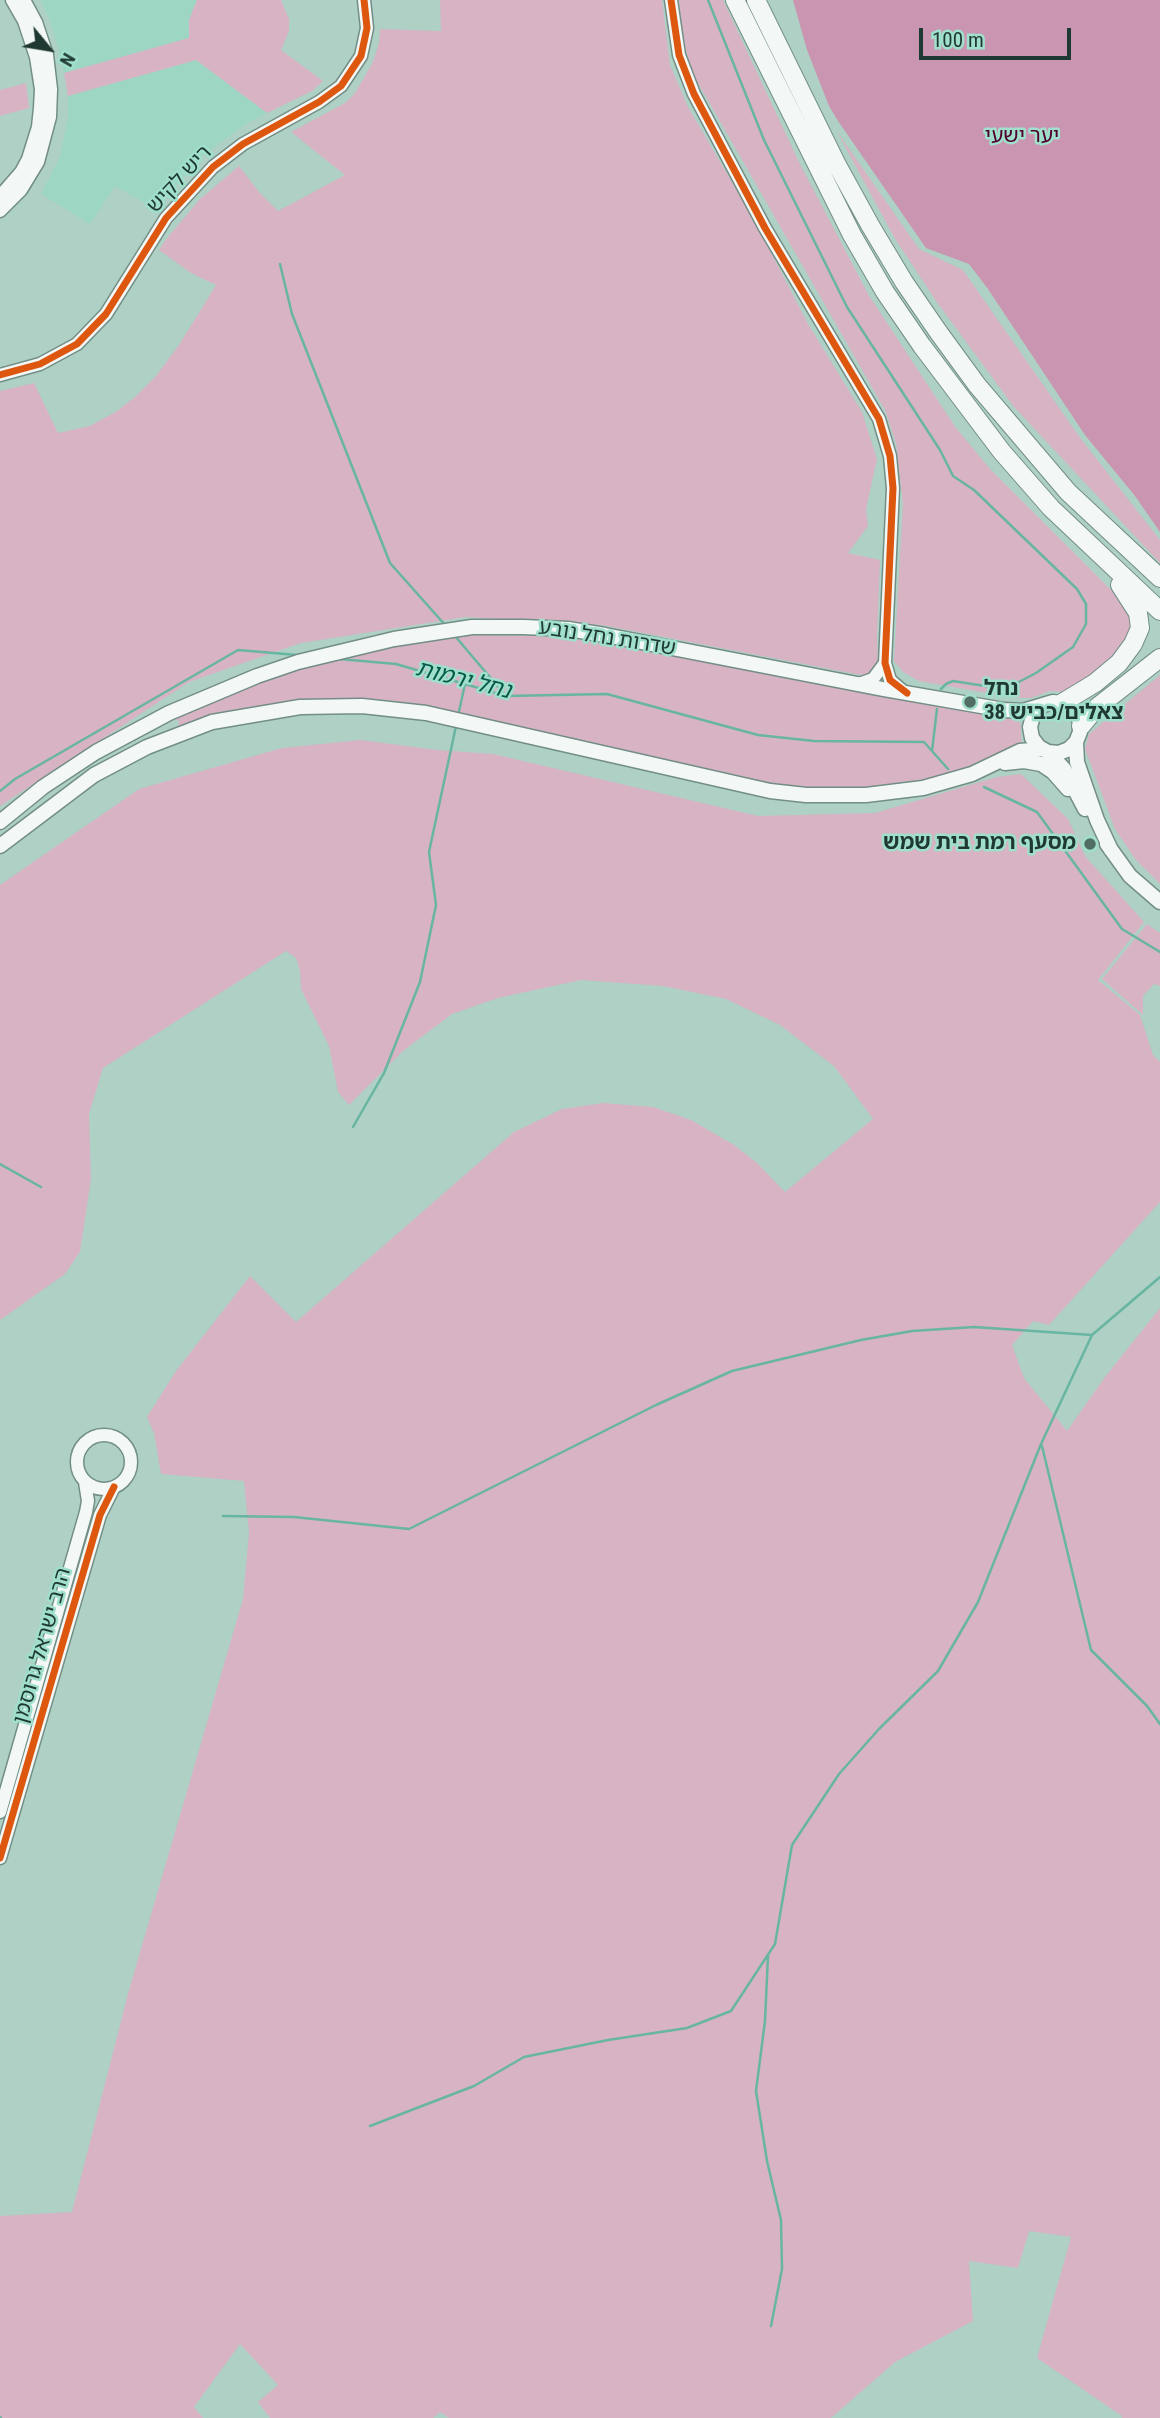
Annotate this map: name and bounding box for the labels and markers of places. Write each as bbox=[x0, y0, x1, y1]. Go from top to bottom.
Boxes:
place label: נחל צאלים/כביש 38 bbox=[984, 677, 1123, 727]
marker: נחל צאלים/כביש 38 bbox=[962, 694, 978, 710]
place label: מסעף רמת בית שמש bbox=[883, 831, 1076, 857]
marker: מסעף רמת בית שמש bbox=[1082, 836, 1098, 852]

